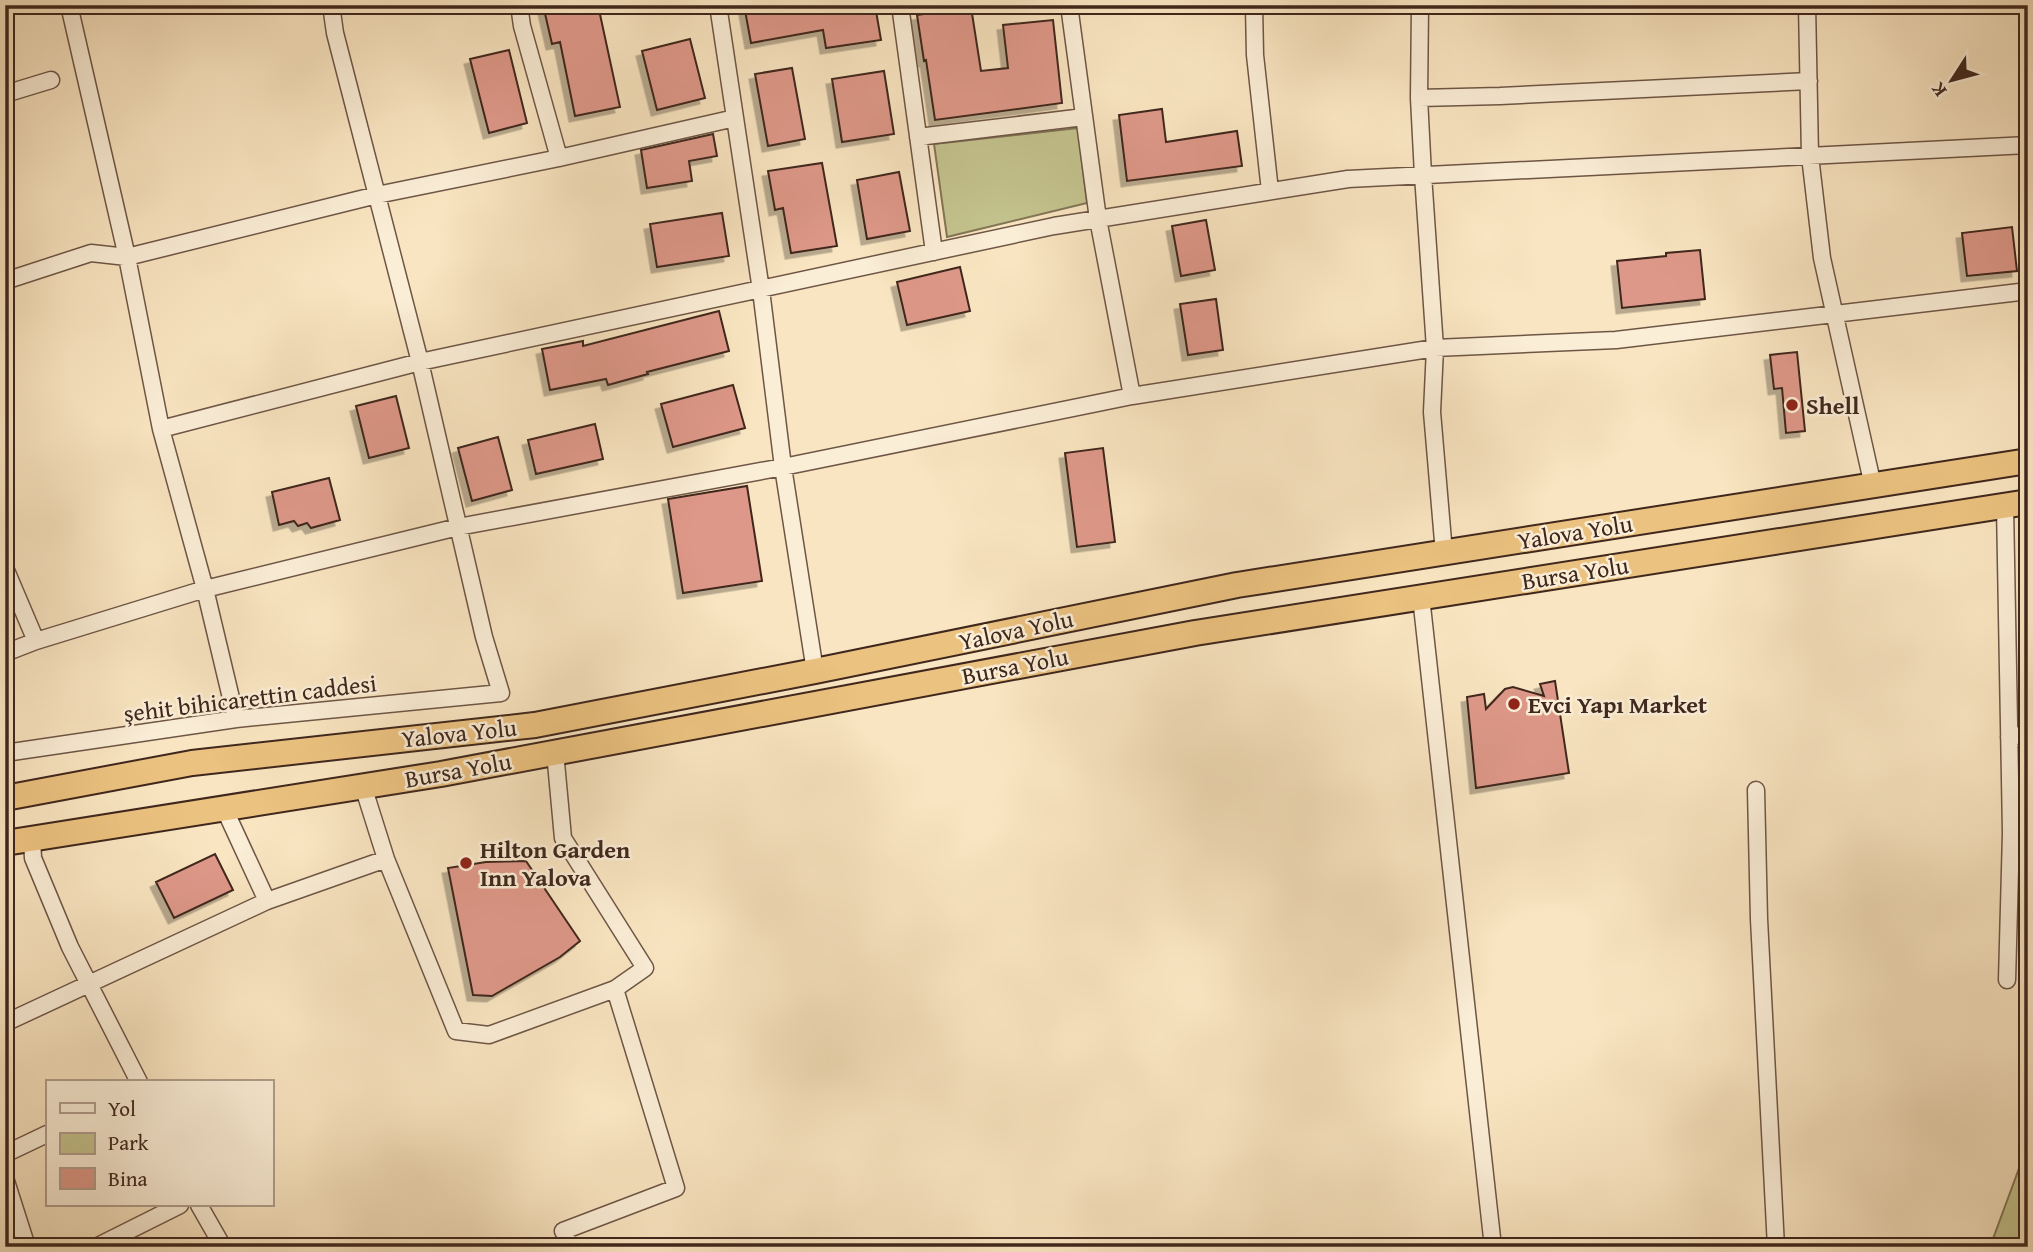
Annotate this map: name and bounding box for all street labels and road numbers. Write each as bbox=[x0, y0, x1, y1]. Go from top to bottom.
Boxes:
street label: Yalova Yolu bbox=[1515, 506, 1635, 558]
street label: Bursa Yolu bbox=[1519, 547, 1631, 599]
street label: Yalova Yolu bbox=[956, 601, 1076, 659]
street label: Bursa Yolu bbox=[959, 639, 1071, 693]
street label: şehit bihicarettin caddesi bbox=[122, 665, 379, 731]
street label: Yalova Yolu bbox=[400, 710, 518, 756]
street label: Bursa Yolu bbox=[402, 743, 514, 797]

